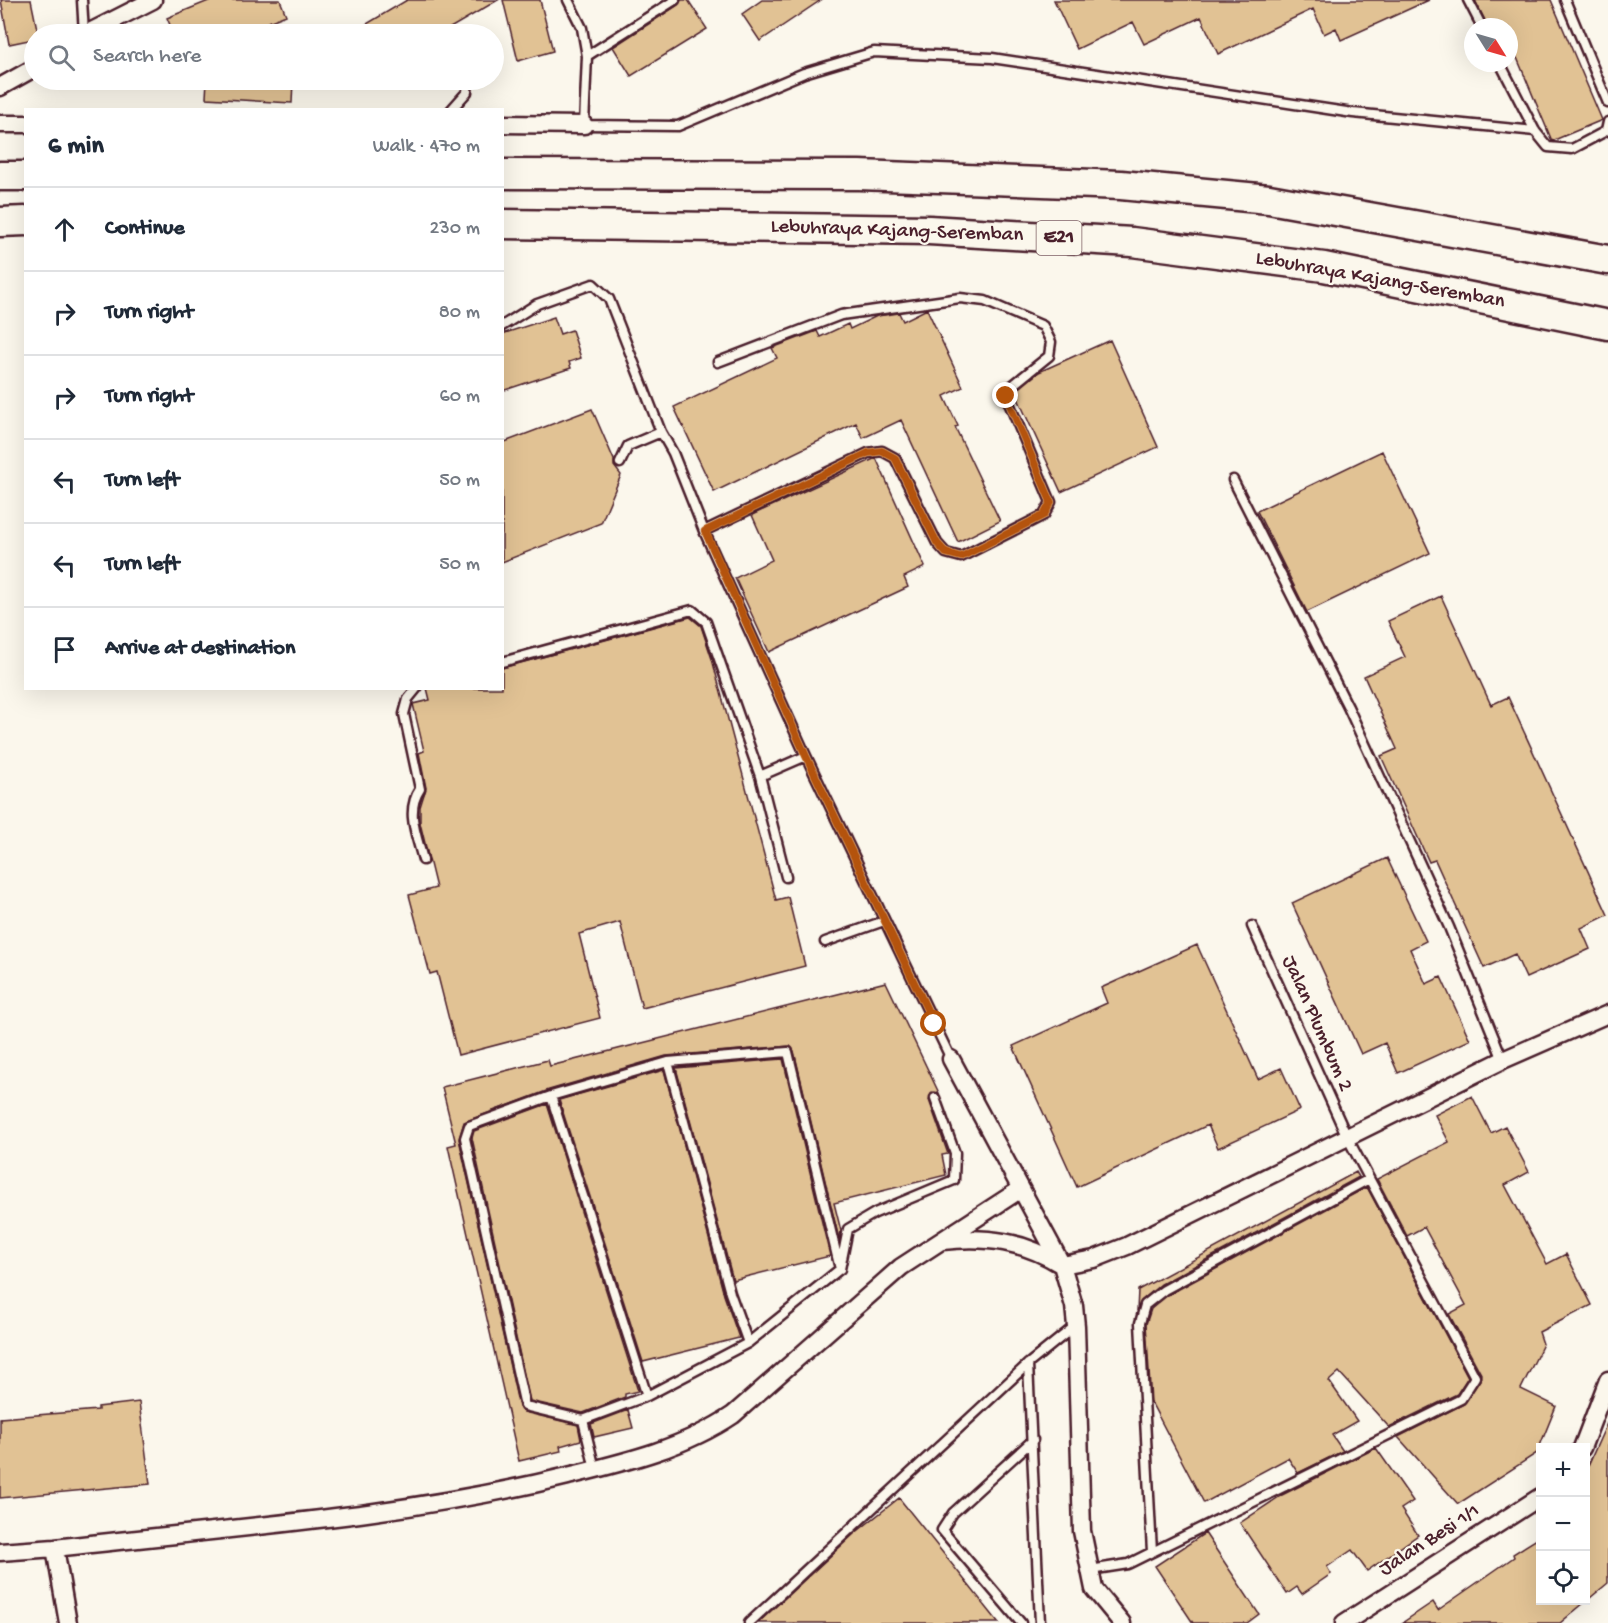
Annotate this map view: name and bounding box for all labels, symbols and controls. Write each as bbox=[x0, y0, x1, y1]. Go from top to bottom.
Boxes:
north arrow bbox=[1464, 18, 1518, 72]
search box bbox=[24, 24, 504, 90]
icon: search bbox=[45, 41, 78, 74]
text: Search here bbox=[93, 44, 201, 70]
text: 6 min bbox=[48, 132, 104, 163]
text: Walk · 470 m bbox=[373, 136, 480, 159]
icon: ahead bbox=[48, 213, 81, 246]
street label: Lebuhraya Kajang-Seremban bbox=[770, 215, 1024, 249]
text: Continue bbox=[105, 216, 185, 242]
text: 230 m bbox=[430, 218, 480, 241]
road number: E21 bbox=[1036, 221, 1082, 255]
street label: Lebuhraya Kajang-Seremban bbox=[1253, 247, 1507, 315]
icon: right bbox=[48, 297, 81, 330]
text: Turn right bbox=[105, 300, 193, 326]
text: 80 m bbox=[439, 302, 480, 325]
icon: right bbox=[48, 381, 81, 414]
route end bbox=[992, 382, 1018, 408]
text: Turn right bbox=[105, 384, 193, 410]
text: 60 m bbox=[440, 386, 480, 409]
icon: left bbox=[48, 465, 81, 498]
text: Turn left bbox=[105, 468, 179, 494]
text: 50 m bbox=[439, 470, 480, 493]
icon: left bbox=[48, 549, 81, 582]
text: Turn left bbox=[105, 552, 179, 578]
text: 50 m bbox=[439, 554, 480, 577]
icon: arrive bbox=[48, 633, 81, 666]
text: Arrive at destination bbox=[105, 636, 295, 662]
street label: Jalan Plumbum 2 bbox=[1275, 952, 1357, 1096]
route start bbox=[920, 1010, 946, 1036]
map controls bbox=[1536, 1443, 1590, 1605]
button: + bbox=[1536, 1443, 1590, 1497]
button: − bbox=[1536, 1497, 1590, 1551]
street label: Jalan Besi 1/1 bbox=[1375, 1499, 1485, 1583]
button: locate bbox=[1536, 1551, 1590, 1605]

